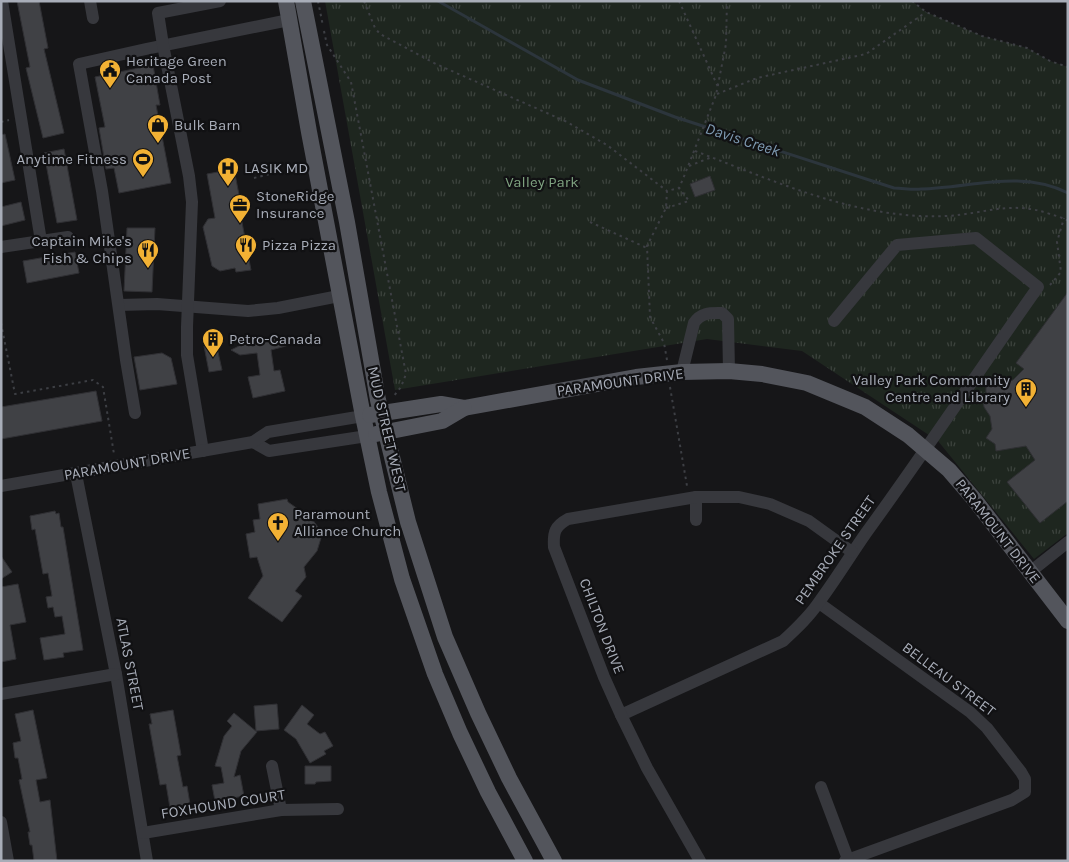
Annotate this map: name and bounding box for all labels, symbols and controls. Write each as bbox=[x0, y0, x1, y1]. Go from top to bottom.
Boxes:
place label: Heritage Green Canada Post bbox=[126, 52, 227, 87]
public building icon: Heritage Green Canada Post bbox=[98, 58, 122, 89]
shop icon: Bulk Barn bbox=[146, 113, 170, 144]
place label: Bulk Barn bbox=[174, 116, 241, 134]
water label: Davis Creek bbox=[703, 118, 783, 161]
sports icon: Anytime Fitness bbox=[131, 147, 155, 178]
place label: Anytime Fitness bbox=[16, 150, 127, 168]
hospital icon: LASIK MD bbox=[216, 156, 240, 187]
place label: LASIK MD bbox=[244, 159, 308, 177]
park label: Valley Park bbox=[505, 173, 579, 191]
place label: StoneRidge Insurance bbox=[256, 187, 334, 222]
office icon: StoneRidge Insurance bbox=[228, 193, 252, 224]
place label: Captain Mike's Fish & Chips bbox=[32, 232, 132, 267]
restaurant icon: Pizza Pizza bbox=[234, 233, 258, 264]
place label: Pizza Pizza bbox=[262, 236, 336, 254]
restaurant icon: Captain Mike's Fish & Chips bbox=[136, 238, 160, 269]
building icon: Petro-Canada bbox=[201, 327, 225, 358]
place label: Petro-Canada bbox=[229, 330, 321, 348]
street label: PARAMOUNT DRIVE bbox=[555, 364, 685, 400]
street label: MUD STREET WEST bbox=[364, 365, 410, 494]
place label: Valley Park Community Centre and Library bbox=[852, 371, 1010, 406]
building icon: Valley Park Community Centre and Library bbox=[1014, 377, 1038, 408]
street label: PARAMOUNT DRIVE bbox=[63, 444, 191, 484]
street label: PARAMOUNT DRIVE bbox=[952, 475, 1044, 587]
street label: PEMBROKE STREET bbox=[791, 492, 880, 608]
place label: Paramount Alliance Church bbox=[294, 505, 401, 540]
church icon: Paramount Alliance Church bbox=[266, 511, 290, 542]
street label: CHILTON DRIVE bbox=[576, 576, 628, 676]
street label: ATLAS STREET bbox=[112, 616, 148, 712]
street label: BELLEAU STREET bbox=[899, 638, 1000, 720]
street label: FOXHOUND COURT bbox=[160, 785, 287, 823]

